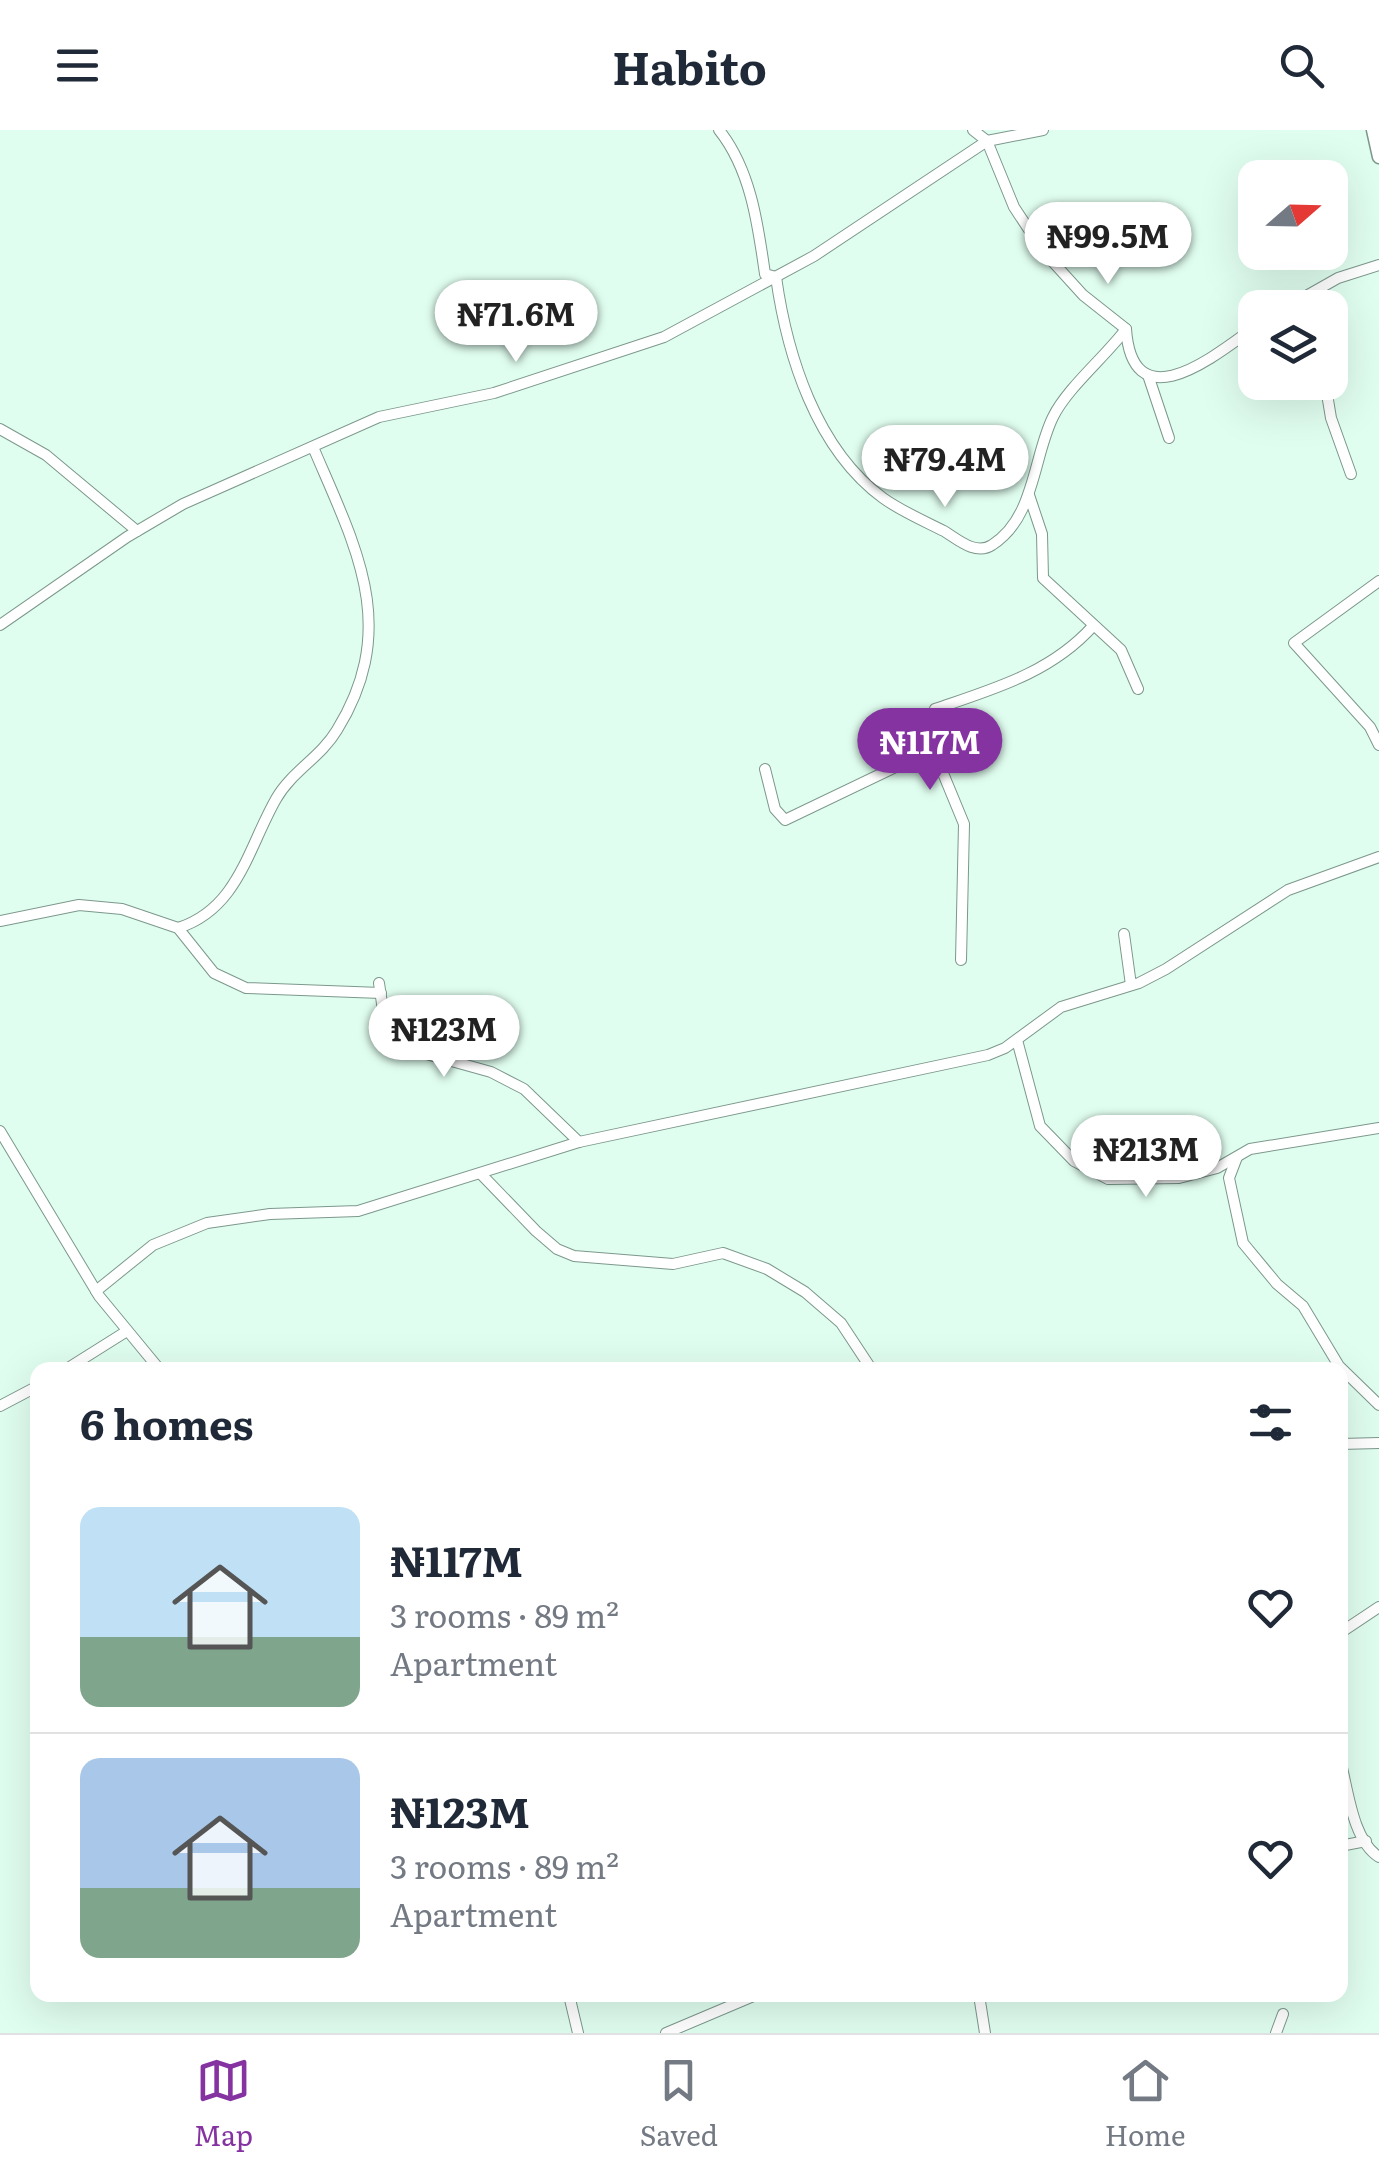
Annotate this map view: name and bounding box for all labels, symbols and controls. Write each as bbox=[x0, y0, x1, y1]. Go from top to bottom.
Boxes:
text: Habito bbox=[612, 32, 767, 99]
icon: menu bbox=[50, 38, 105, 93]
icon: search bbox=[1274, 38, 1329, 93]
north arrow bbox=[1238, 160, 1348, 270]
map controls bbox=[1238, 160, 1348, 400]
pin: ₦99.5M bbox=[1027, 202, 1189, 287]
text: ₦99.5M bbox=[1047, 210, 1169, 258]
pin: ₦71.6M bbox=[435, 280, 597, 365]
text: ₦71.6M bbox=[457, 288, 575, 336]
button: layers bbox=[1238, 290, 1348, 400]
pin: ₦79.4M bbox=[864, 425, 1026, 510]
text: ₦79.4M bbox=[884, 433, 1006, 481]
pin: ₦117M bbox=[860, 708, 1000, 793]
text: ₦117M bbox=[879, 716, 981, 764]
pin: ₦123M bbox=[374, 995, 514, 1080]
text: ₦123M bbox=[391, 1003, 497, 1051]
pin: ₦213M bbox=[1076, 1115, 1216, 1200]
text: ₦213M bbox=[1093, 1123, 1199, 1171]
text: 6 homes bbox=[80, 1391, 254, 1453]
icon: filters bbox=[1243, 1395, 1298, 1450]
text: ₦117M bbox=[390, 1528, 523, 1590]
icon: home bbox=[160, 1547, 280, 1667]
icon: heart bbox=[1243, 1580, 1298, 1635]
text: 3 rooms · 89 m² bbox=[390, 1590, 619, 1638]
text: Apartment bbox=[390, 1638, 557, 1686]
text: ₦123M bbox=[390, 1779, 530, 1841]
icon: home bbox=[160, 1798, 280, 1918]
icon: heart bbox=[1243, 1831, 1298, 1886]
text: 3 rooms · 89 m² bbox=[390, 1841, 619, 1889]
text: Apartment bbox=[390, 1889, 557, 1937]
tab: Map bbox=[193, 2053, 253, 2155]
tab: Saved bbox=[640, 2053, 718, 2155]
tab: Home bbox=[1105, 2053, 1186, 2155]

